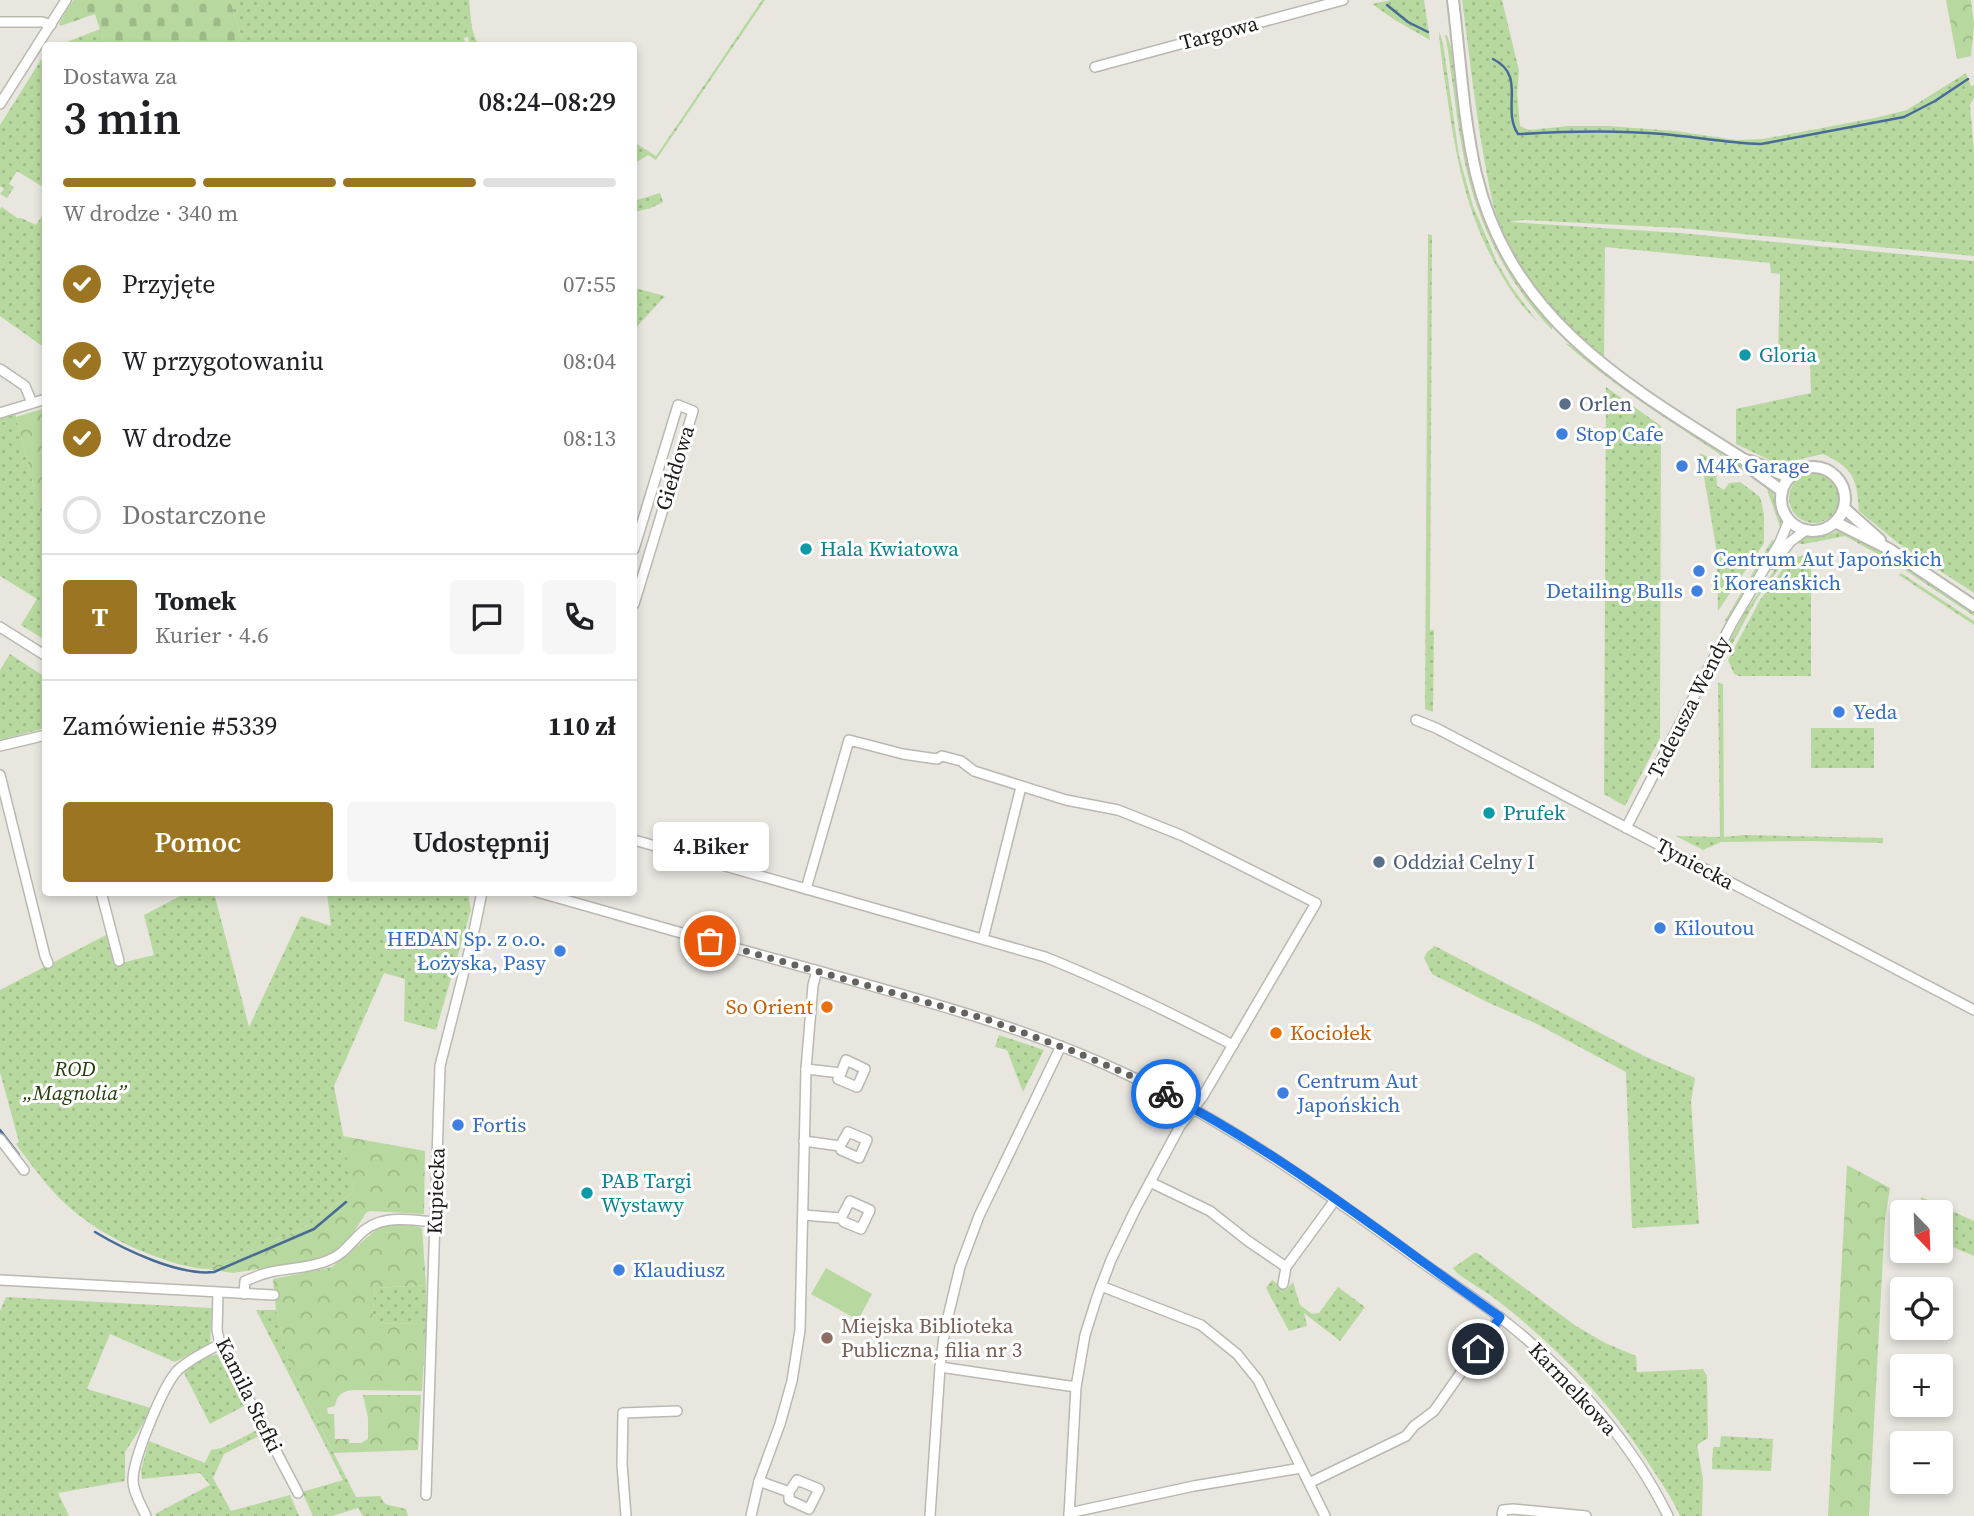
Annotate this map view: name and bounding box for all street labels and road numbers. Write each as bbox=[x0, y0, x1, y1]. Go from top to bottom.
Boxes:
street label: Targowa bbox=[1177, 8, 1261, 57]
street label: Giełdowa bbox=[648, 422, 701, 514]
street label: Tadeusza Wendy bbox=[1640, 631, 1737, 783]
street label: Tyniecka bbox=[1651, 831, 1740, 896]
street label: Kupiecka bbox=[419, 1147, 452, 1235]
street label: Kamila Stefki bbox=[209, 1333, 290, 1457]
street label: Karmelkowa bbox=[1523, 1336, 1624, 1442]

